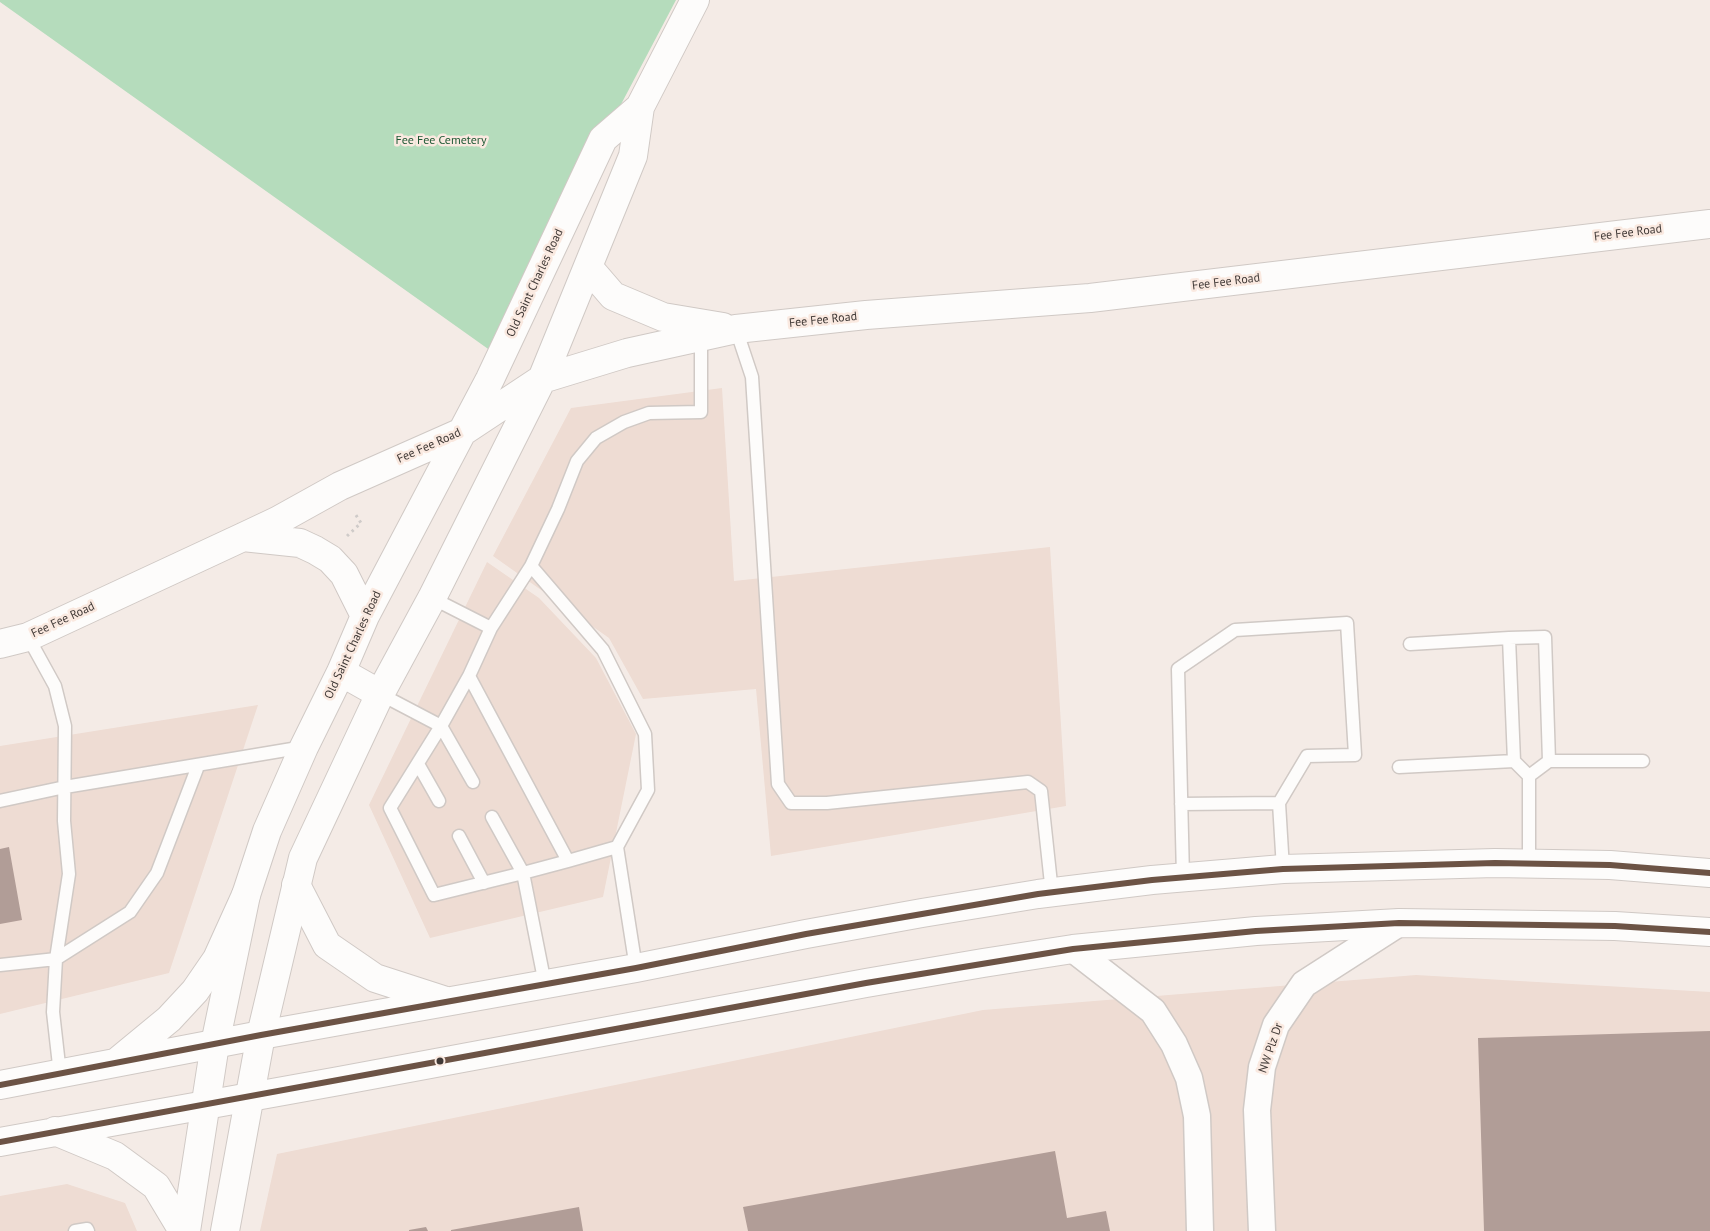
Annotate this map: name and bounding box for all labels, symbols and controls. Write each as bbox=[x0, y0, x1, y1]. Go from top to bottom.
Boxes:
park label: Fee Fee Cemetery bbox=[395, 134, 487, 148]
street label: Fee Fee Road bbox=[1593, 222, 1663, 244]
street label: Old Saint Charles Road bbox=[504, 227, 566, 339]
street label: Fee Fee Road bbox=[1191, 271, 1261, 293]
street label: Fee Fee Road bbox=[788, 309, 858, 331]
street label: Fee Fee Road bbox=[395, 426, 463, 466]
street label: Old Saint Charles Road bbox=[322, 589, 384, 701]
street label: Fee Fee Road bbox=[29, 599, 97, 641]
street label: NW Plz Dr bbox=[1256, 1021, 1286, 1075]
unlabelled marker bbox=[435, 1056, 445, 1066]

